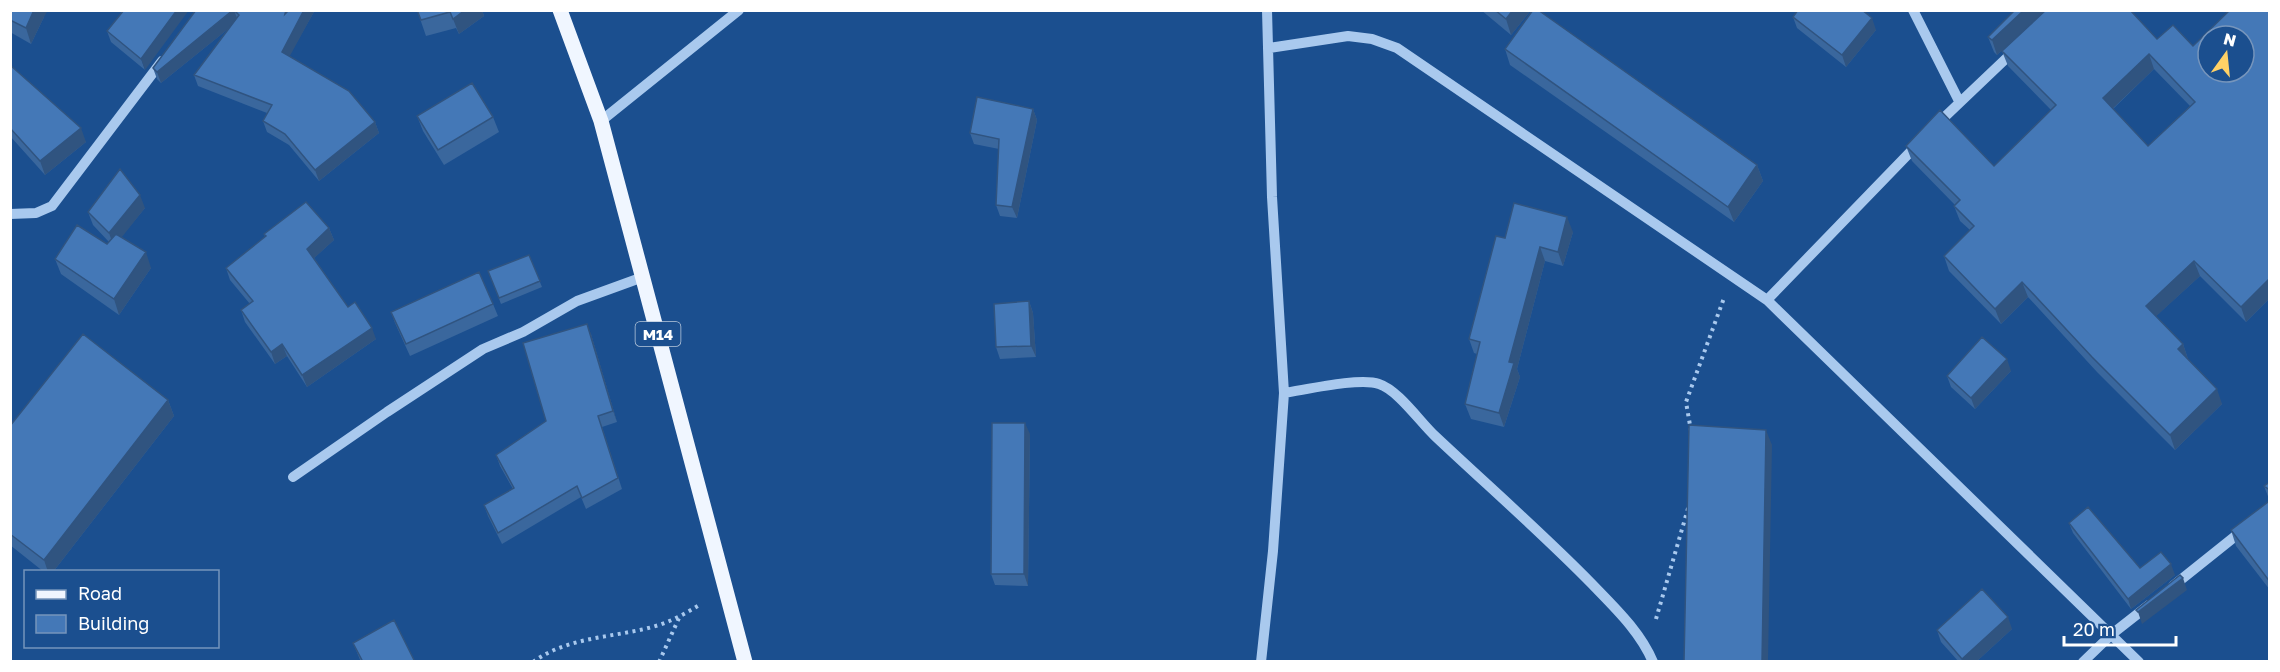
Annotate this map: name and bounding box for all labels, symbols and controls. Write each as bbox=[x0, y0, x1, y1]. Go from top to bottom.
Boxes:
north arrow bbox=[2196, 24, 2256, 84]
text: N bbox=[2221, 28, 2238, 51]
road number: M14 bbox=[636, 322, 680, 346]
legend bbox=[24, 570, 219, 648]
text: Road bbox=[78, 582, 122, 604]
scale bar bbox=[2064, 609, 2176, 647]
text: Building bbox=[78, 612, 149, 634]
text: 20 m bbox=[2073, 618, 2115, 640]

